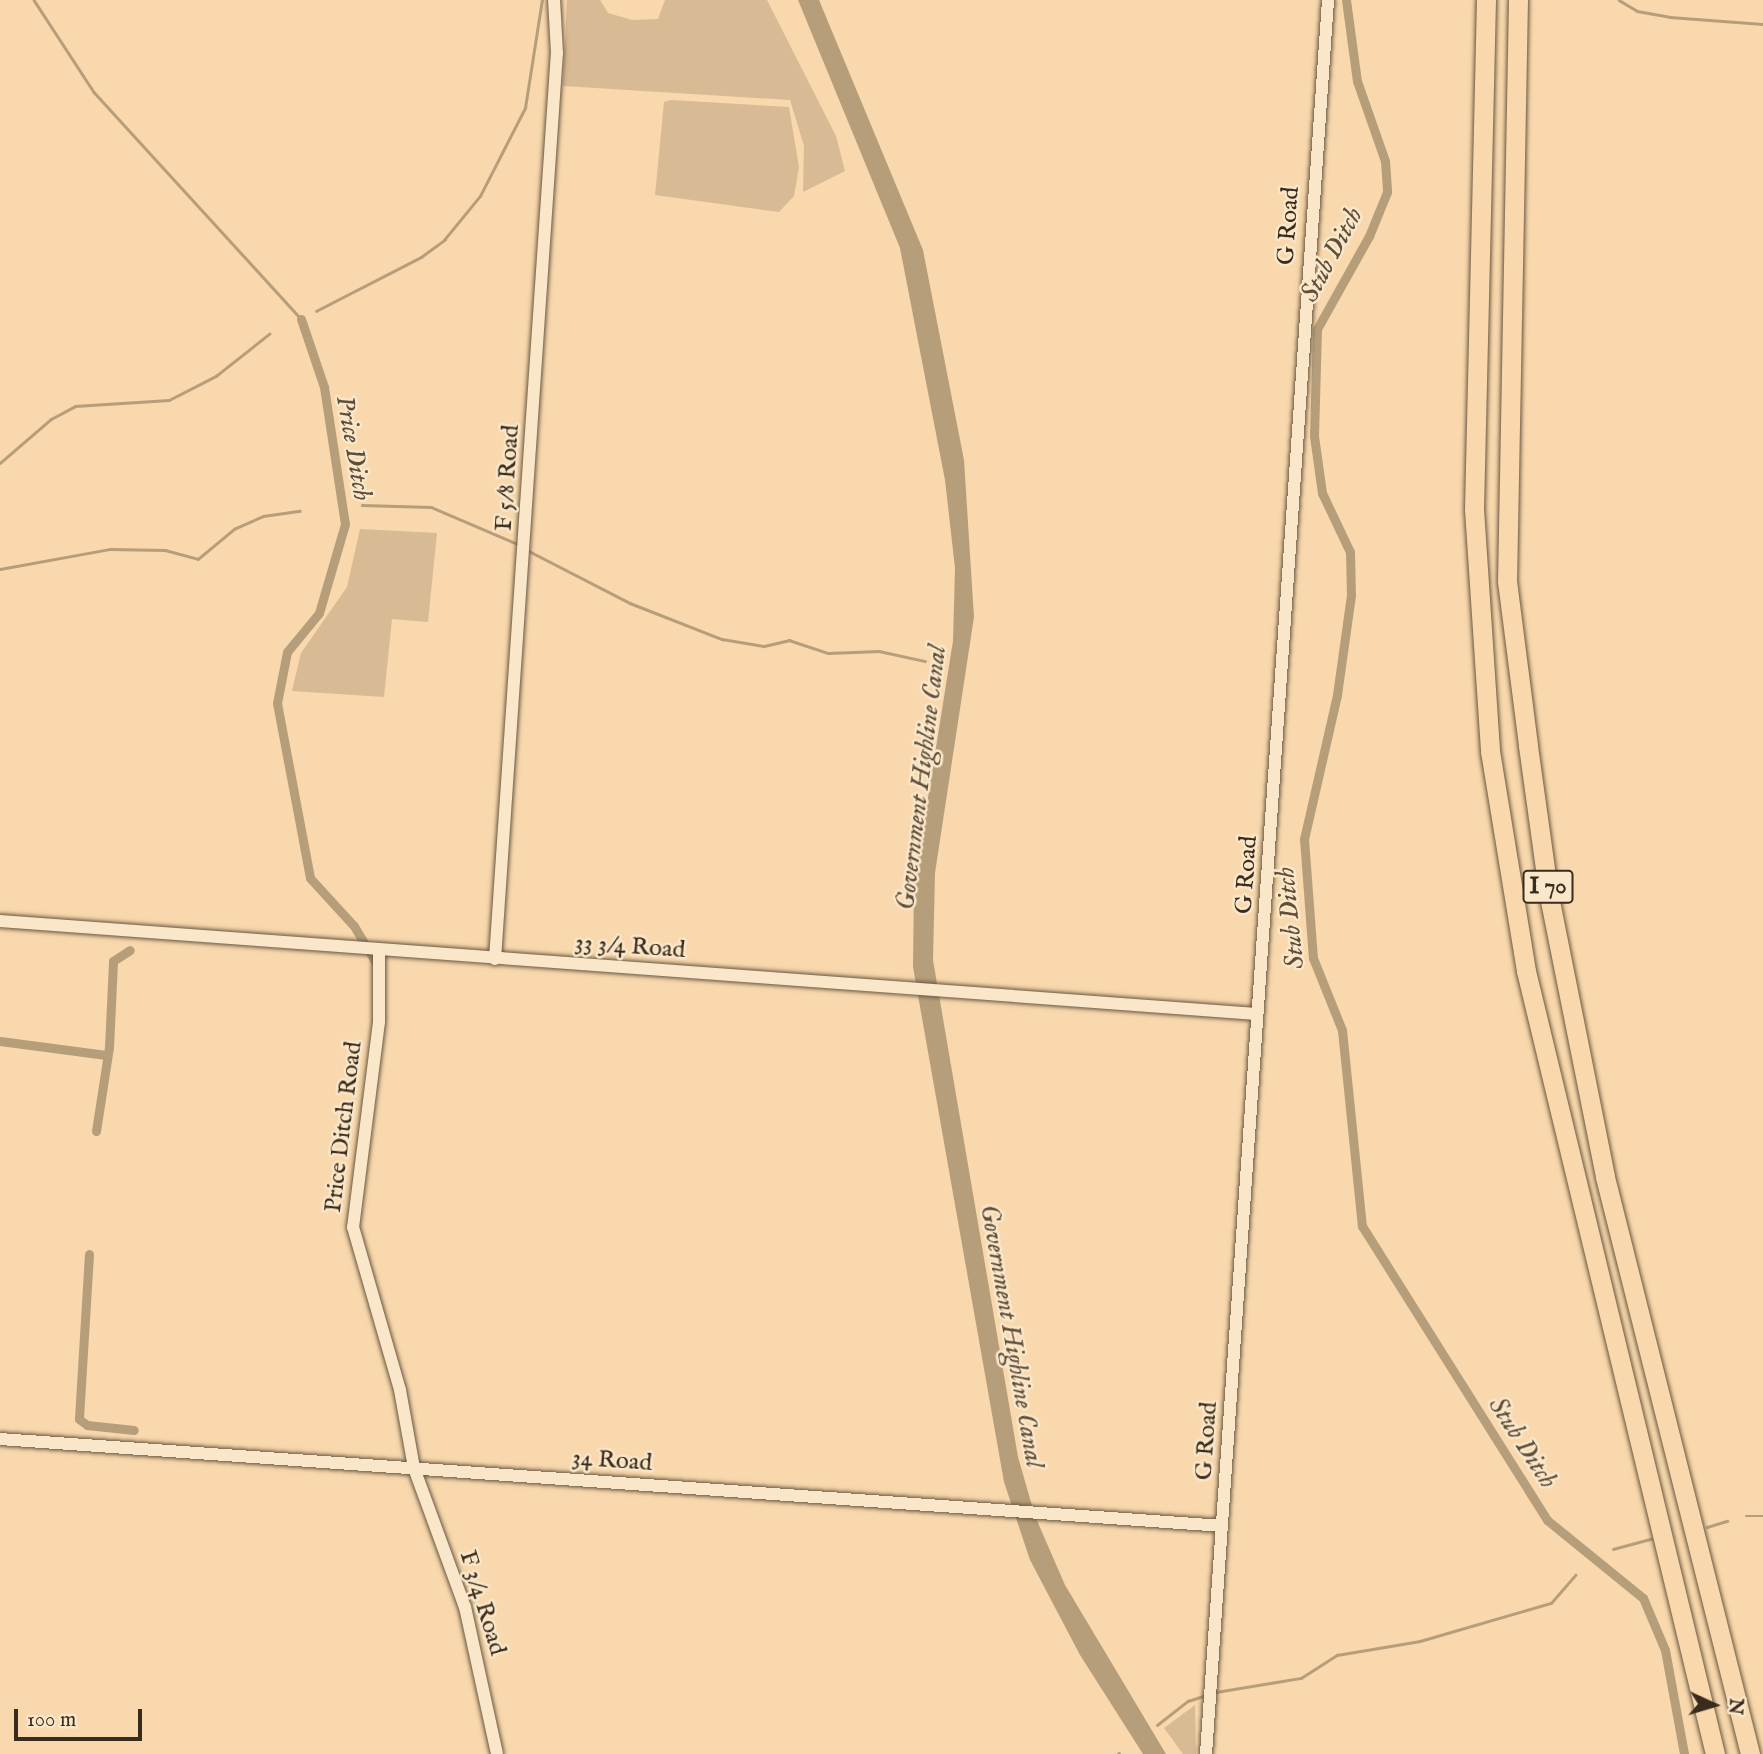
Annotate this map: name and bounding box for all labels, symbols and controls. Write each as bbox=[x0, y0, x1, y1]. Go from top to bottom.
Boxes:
street label: G Road bbox=[1272, 186, 1306, 266]
water label: Stub Ditch bbox=[1294, 202, 1370, 308]
water label: Price Ditch bbox=[328, 393, 378, 503]
street label: F 5/8 Road bbox=[490, 424, 526, 532]
water label: Government Highline Canal bbox=[890, 644, 954, 912]
street label: G Road bbox=[1230, 835, 1264, 915]
water label: Stub Ditch bbox=[1270, 865, 1312, 971]
road number: I 70 bbox=[1522, 867, 1574, 906]
street label: 33 3/4 Road bbox=[574, 929, 686, 965]
street label: Price Ditch Road bbox=[319, 1040, 369, 1214]
water label: Government Highline Canal bbox=[972, 1202, 1050, 1470]
water label: Stub Ditch bbox=[1481, 1392, 1563, 1494]
street label: G Road bbox=[1190, 1401, 1224, 1481]
street label: 34 Road bbox=[571, 1444, 653, 1478]
street label: F 3/4 Road bbox=[452, 1547, 512, 1659]
north arrow bbox=[1679, 1670, 1749, 1740]
scale bar bbox=[18, 1694, 145, 1738]
text: N bbox=[1722, 1697, 1747, 1716]
text: 100 m bbox=[27, 1707, 76, 1734]

